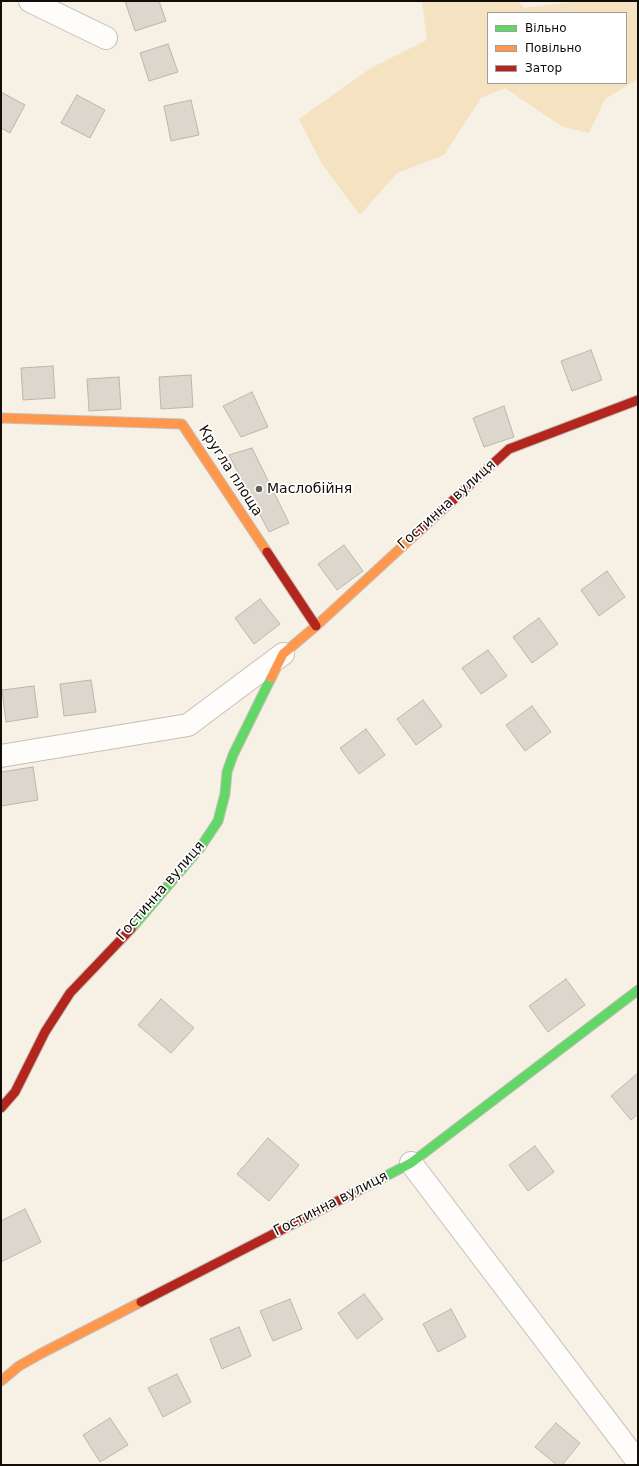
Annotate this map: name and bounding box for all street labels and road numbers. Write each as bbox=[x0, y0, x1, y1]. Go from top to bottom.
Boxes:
street label: Кругла площа bbox=[194, 422, 266, 520]
street label: Гостинна вулиця bbox=[395, 457, 499, 553]
street label: Гостинна вулиця bbox=[113, 838, 209, 944]
street label: Гостинна вулиця bbox=[271, 1168, 391, 1240]

